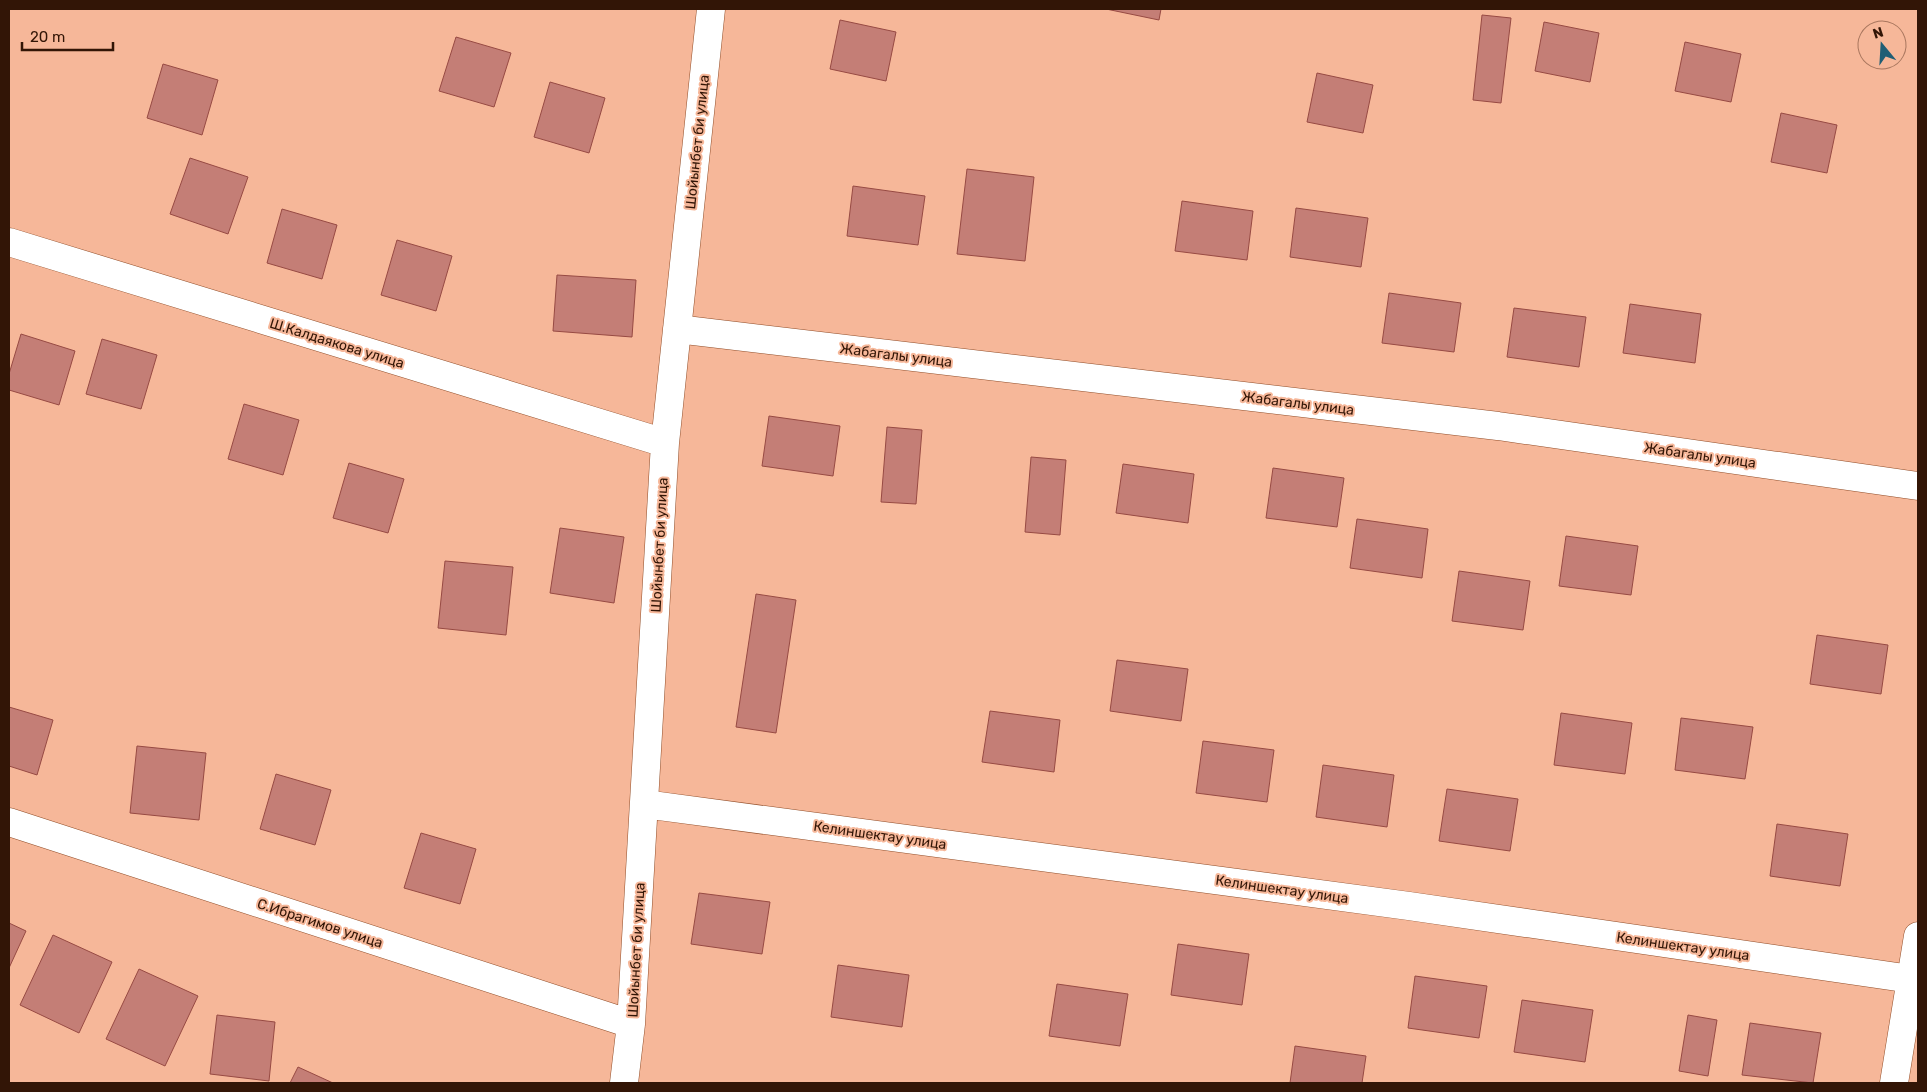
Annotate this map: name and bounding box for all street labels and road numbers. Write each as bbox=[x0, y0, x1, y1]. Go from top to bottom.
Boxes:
street label: Шойынбет би улица bbox=[682, 74, 713, 210]
street label: Ш.Калдаякова улица bbox=[268, 315, 406, 372]
street label: Жабагалы улица bbox=[839, 340, 953, 371]
street label: Жабагалы улица bbox=[1241, 388, 1355, 419]
street label: Жабагалы улица bbox=[1643, 439, 1757, 472]
street label: Шойынбет би улица bbox=[647, 477, 672, 613]
street label: Келиншектау улица bbox=[812, 818, 948, 853]
street label: Келиншектау улица bbox=[1214, 872, 1350, 907]
street label: Шойынбет би улица bbox=[624, 882, 649, 1018]
street label: С.Ибрагимов улица bbox=[255, 895, 385, 952]
street label: Келиншектау улица bbox=[1615, 929, 1751, 964]

